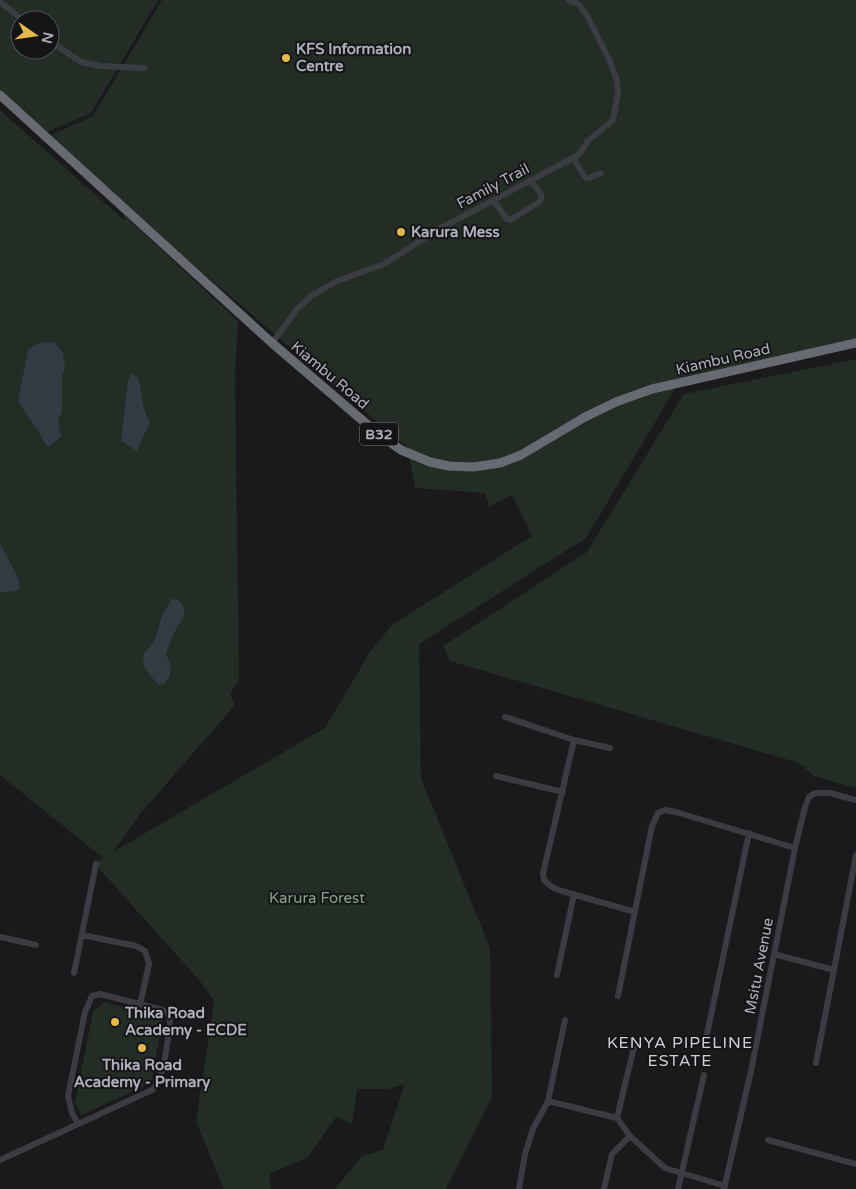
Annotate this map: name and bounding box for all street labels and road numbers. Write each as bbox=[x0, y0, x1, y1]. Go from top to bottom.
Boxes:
street label: Family Trail bbox=[454, 159, 532, 213]
street label: Kiambu Road bbox=[287, 337, 373, 413]
street label: Kiambu Road bbox=[674, 339, 772, 379]
road number: B32 bbox=[360, 422, 398, 446]
street label: Msitu Avenue bbox=[741, 916, 777, 1016]

